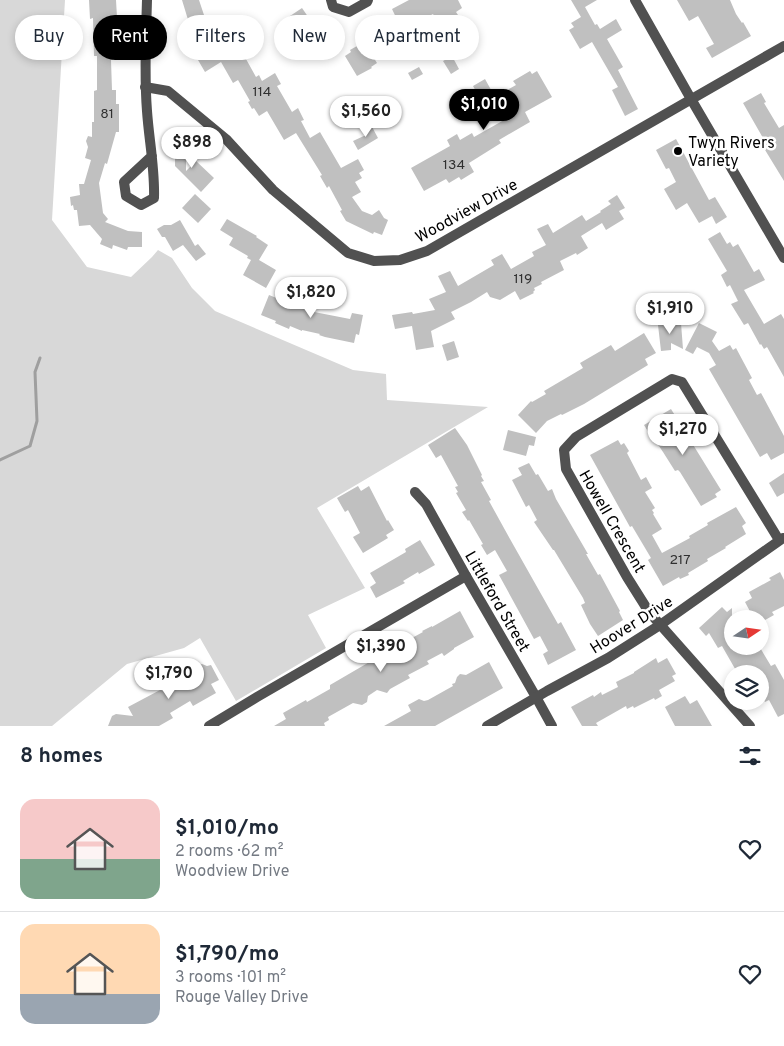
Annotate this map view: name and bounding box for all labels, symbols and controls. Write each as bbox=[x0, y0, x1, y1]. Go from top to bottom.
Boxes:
chip: Buy bbox=[15, 15, 83, 60]
chip: Rent bbox=[93, 15, 167, 60]
chip: Filters bbox=[177, 15, 264, 60]
chip: New bbox=[274, 15, 345, 60]
chip: Apartment bbox=[355, 15, 479, 60]
house number: 114 bbox=[253, 84, 271, 101]
pin: $1,010 bbox=[443, 88, 525, 131]
text: $1,010 bbox=[460, 95, 508, 115]
pin: $1,560 bbox=[325, 96, 407, 138]
text: $1,560 bbox=[341, 102, 391, 122]
house number: 81 bbox=[100, 106, 114, 123]
pin: $898 bbox=[162, 126, 222, 169]
text: $898 bbox=[172, 133, 212, 153]
place label: Twyn Rivers Variety bbox=[688, 134, 775, 172]
marker: Twyn Rivers Variety bbox=[672, 145, 684, 157]
house number: 134 bbox=[443, 157, 465, 174]
street label: Woodview Drive bbox=[412, 175, 522, 248]
house number: 119 bbox=[514, 271, 532, 288]
pin: $1,820 bbox=[270, 276, 352, 319]
text: $1,820 bbox=[286, 283, 336, 303]
pin: $1,910 bbox=[629, 292, 711, 335]
text: $1,910 bbox=[647, 299, 693, 319]
pin: $1,270 bbox=[642, 414, 724, 456]
text: $1,270 bbox=[659, 420, 707, 440]
street label: Howell Crescent bbox=[574, 467, 649, 577]
street label: Littleford Street bbox=[459, 548, 533, 656]
house number: 217 bbox=[669, 552, 691, 569]
street label: Hoover Drive bbox=[587, 592, 677, 659]
north arrow bbox=[724, 610, 769, 655]
map controls bbox=[724, 610, 769, 710]
pin: $1,390 bbox=[340, 630, 422, 673]
text: $1,390 bbox=[356, 637, 406, 657]
pin: $1,790 bbox=[128, 658, 210, 700]
text: $1,790 bbox=[145, 664, 193, 684]
button: layers bbox=[724, 665, 769, 710]
icon: filters bbox=[736, 742, 764, 770]
text: 8 homes bbox=[20, 743, 103, 770]
text: $1,010/mo bbox=[175, 815, 279, 842]
icon: home bbox=[60, 819, 120, 879]
icon: heart bbox=[736, 835, 764, 863]
text: 2 rooms · 62 m² bbox=[175, 842, 283, 862]
text: Woodview Drive bbox=[175, 862, 289, 882]
text: $1,790/mo bbox=[175, 941, 279, 968]
icon: home bbox=[60, 944, 120, 1004]
icon: heart bbox=[736, 960, 764, 988]
text: 3 rooms · 101 m² bbox=[175, 968, 286, 988]
text: Rouge Valley Drive bbox=[175, 988, 308, 1008]

